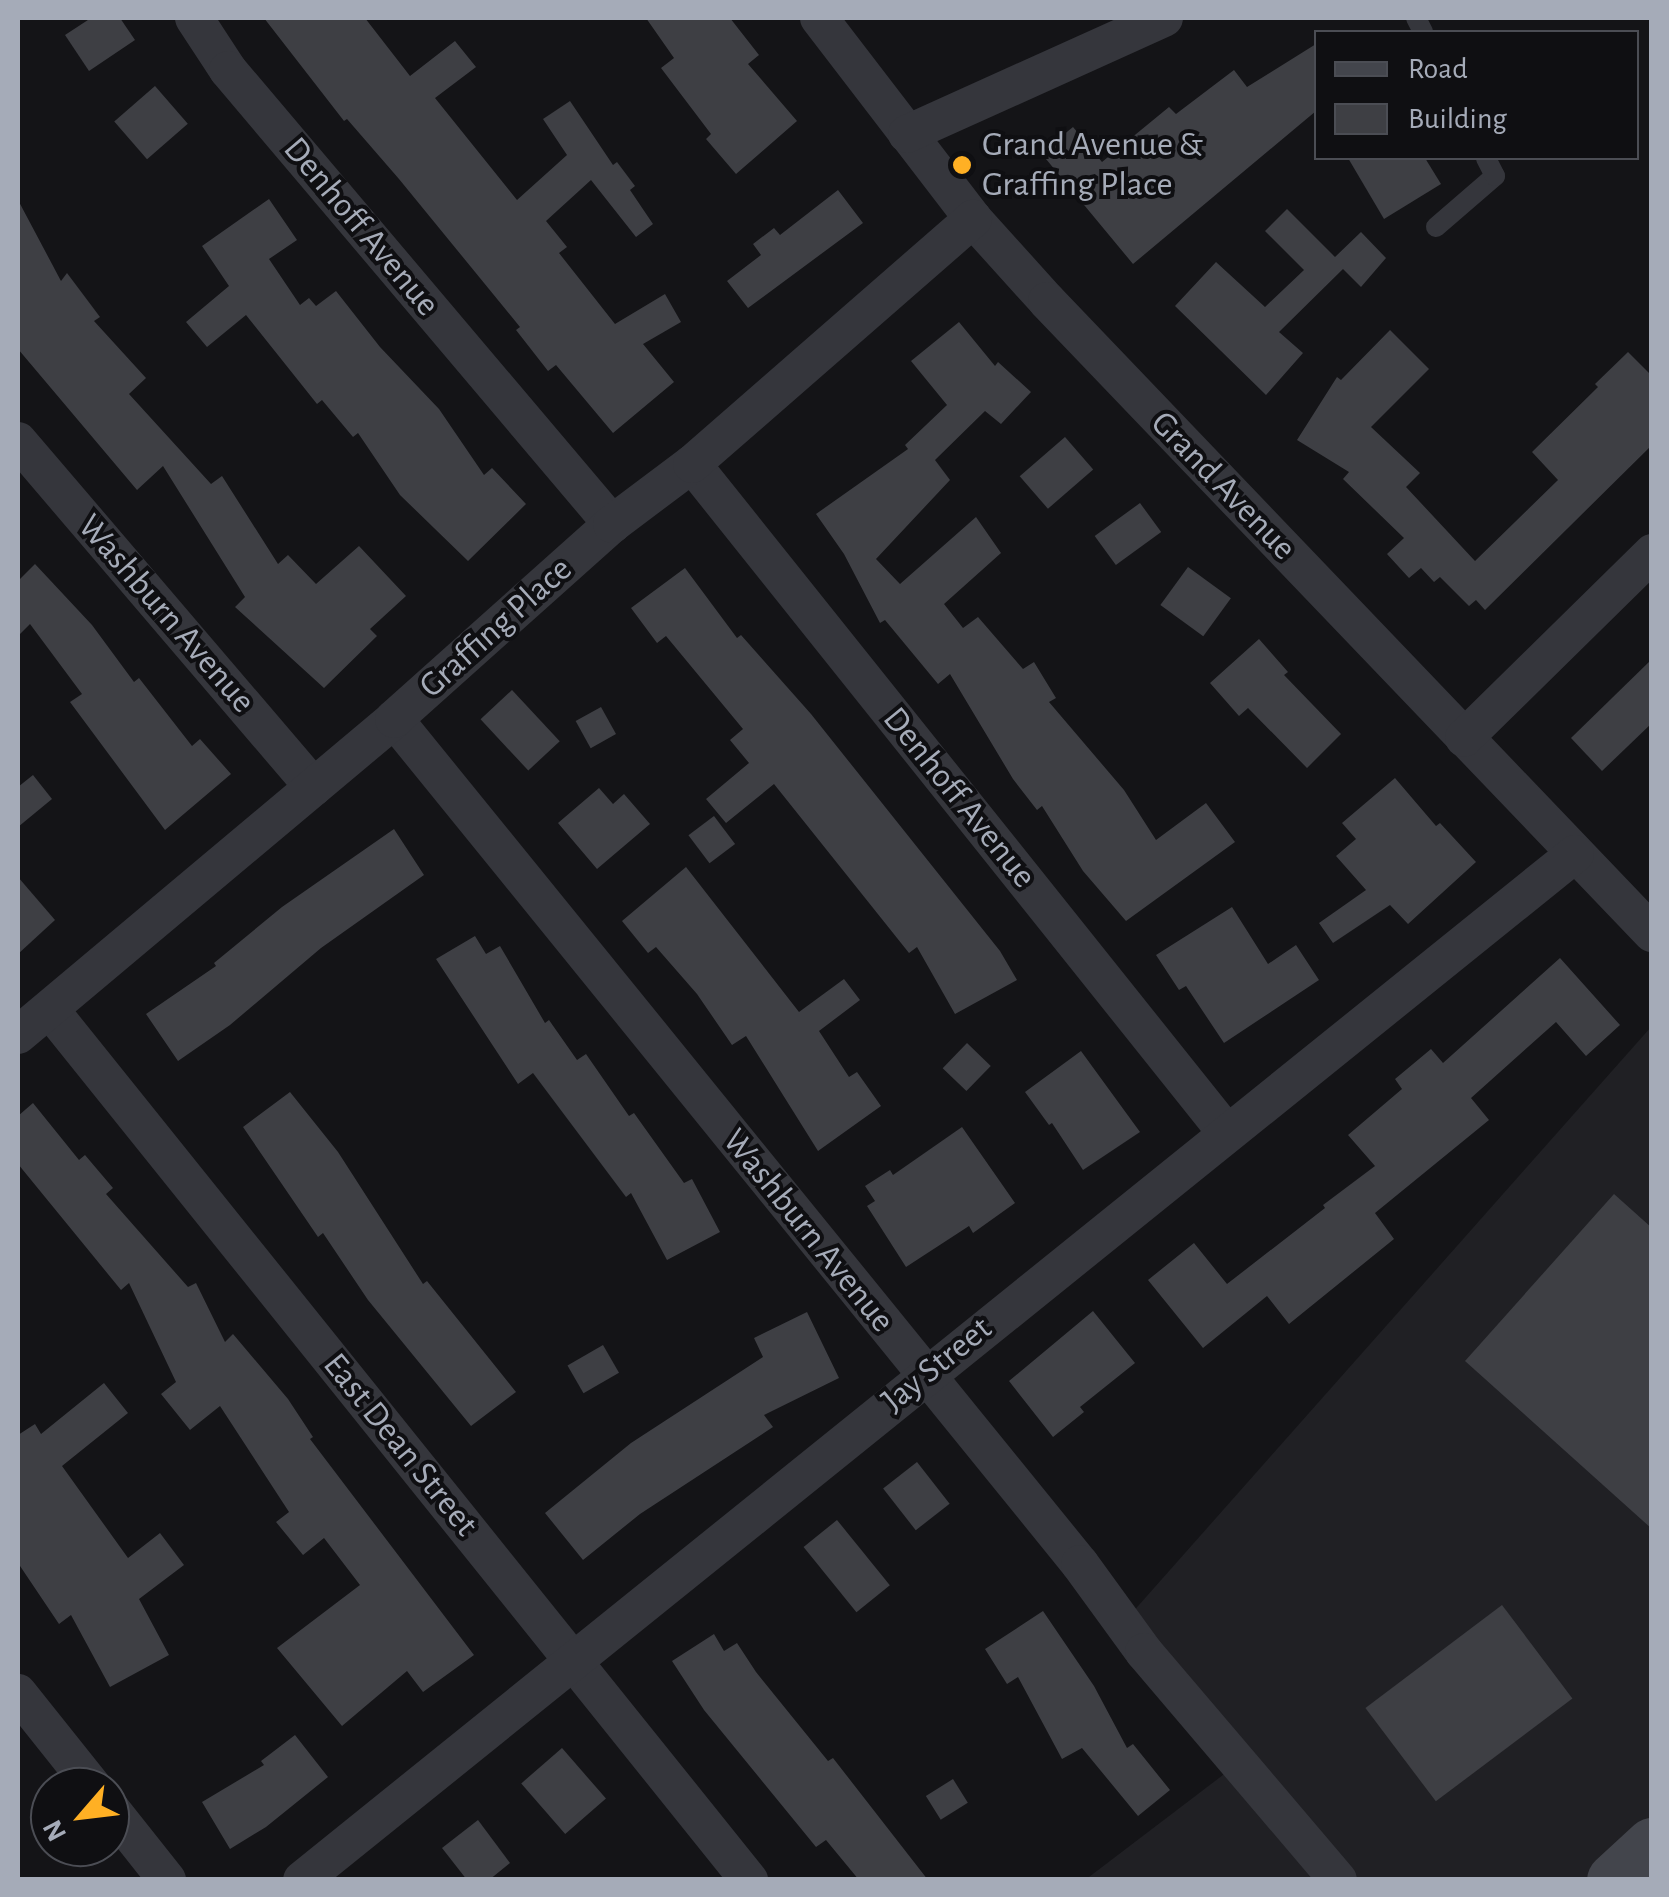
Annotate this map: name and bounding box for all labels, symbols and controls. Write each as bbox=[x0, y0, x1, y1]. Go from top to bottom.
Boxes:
legend bbox=[1314, 30, 1639, 160]
text: Road bbox=[1408, 54, 1468, 84]
text: Building bbox=[1408, 104, 1507, 134]
place label: Grand Avenue & Graffing Place bbox=[982, 124, 1203, 206]
street label: Denhoff Avenue bbox=[274, 129, 448, 325]
marker: Grand Avenue & Graffing Place bbox=[951, 154, 973, 176]
street label: Grand Avenue bbox=[1142, 403, 1304, 569]
street label: Washburn Avenue bbox=[68, 506, 264, 722]
street label: Graffing Place bbox=[411, 549, 581, 707]
street label: Denhoff Avenue bbox=[873, 699, 1045, 897]
street label: Washburn Avenue bbox=[713, 1121, 903, 1341]
street label: Jay Street bbox=[874, 1308, 1000, 1422]
street label: East Dean Street bbox=[314, 1345, 486, 1545]
north arrow bbox=[30, 1767, 130, 1867]
text: N bbox=[38, 1815, 72, 1845]

